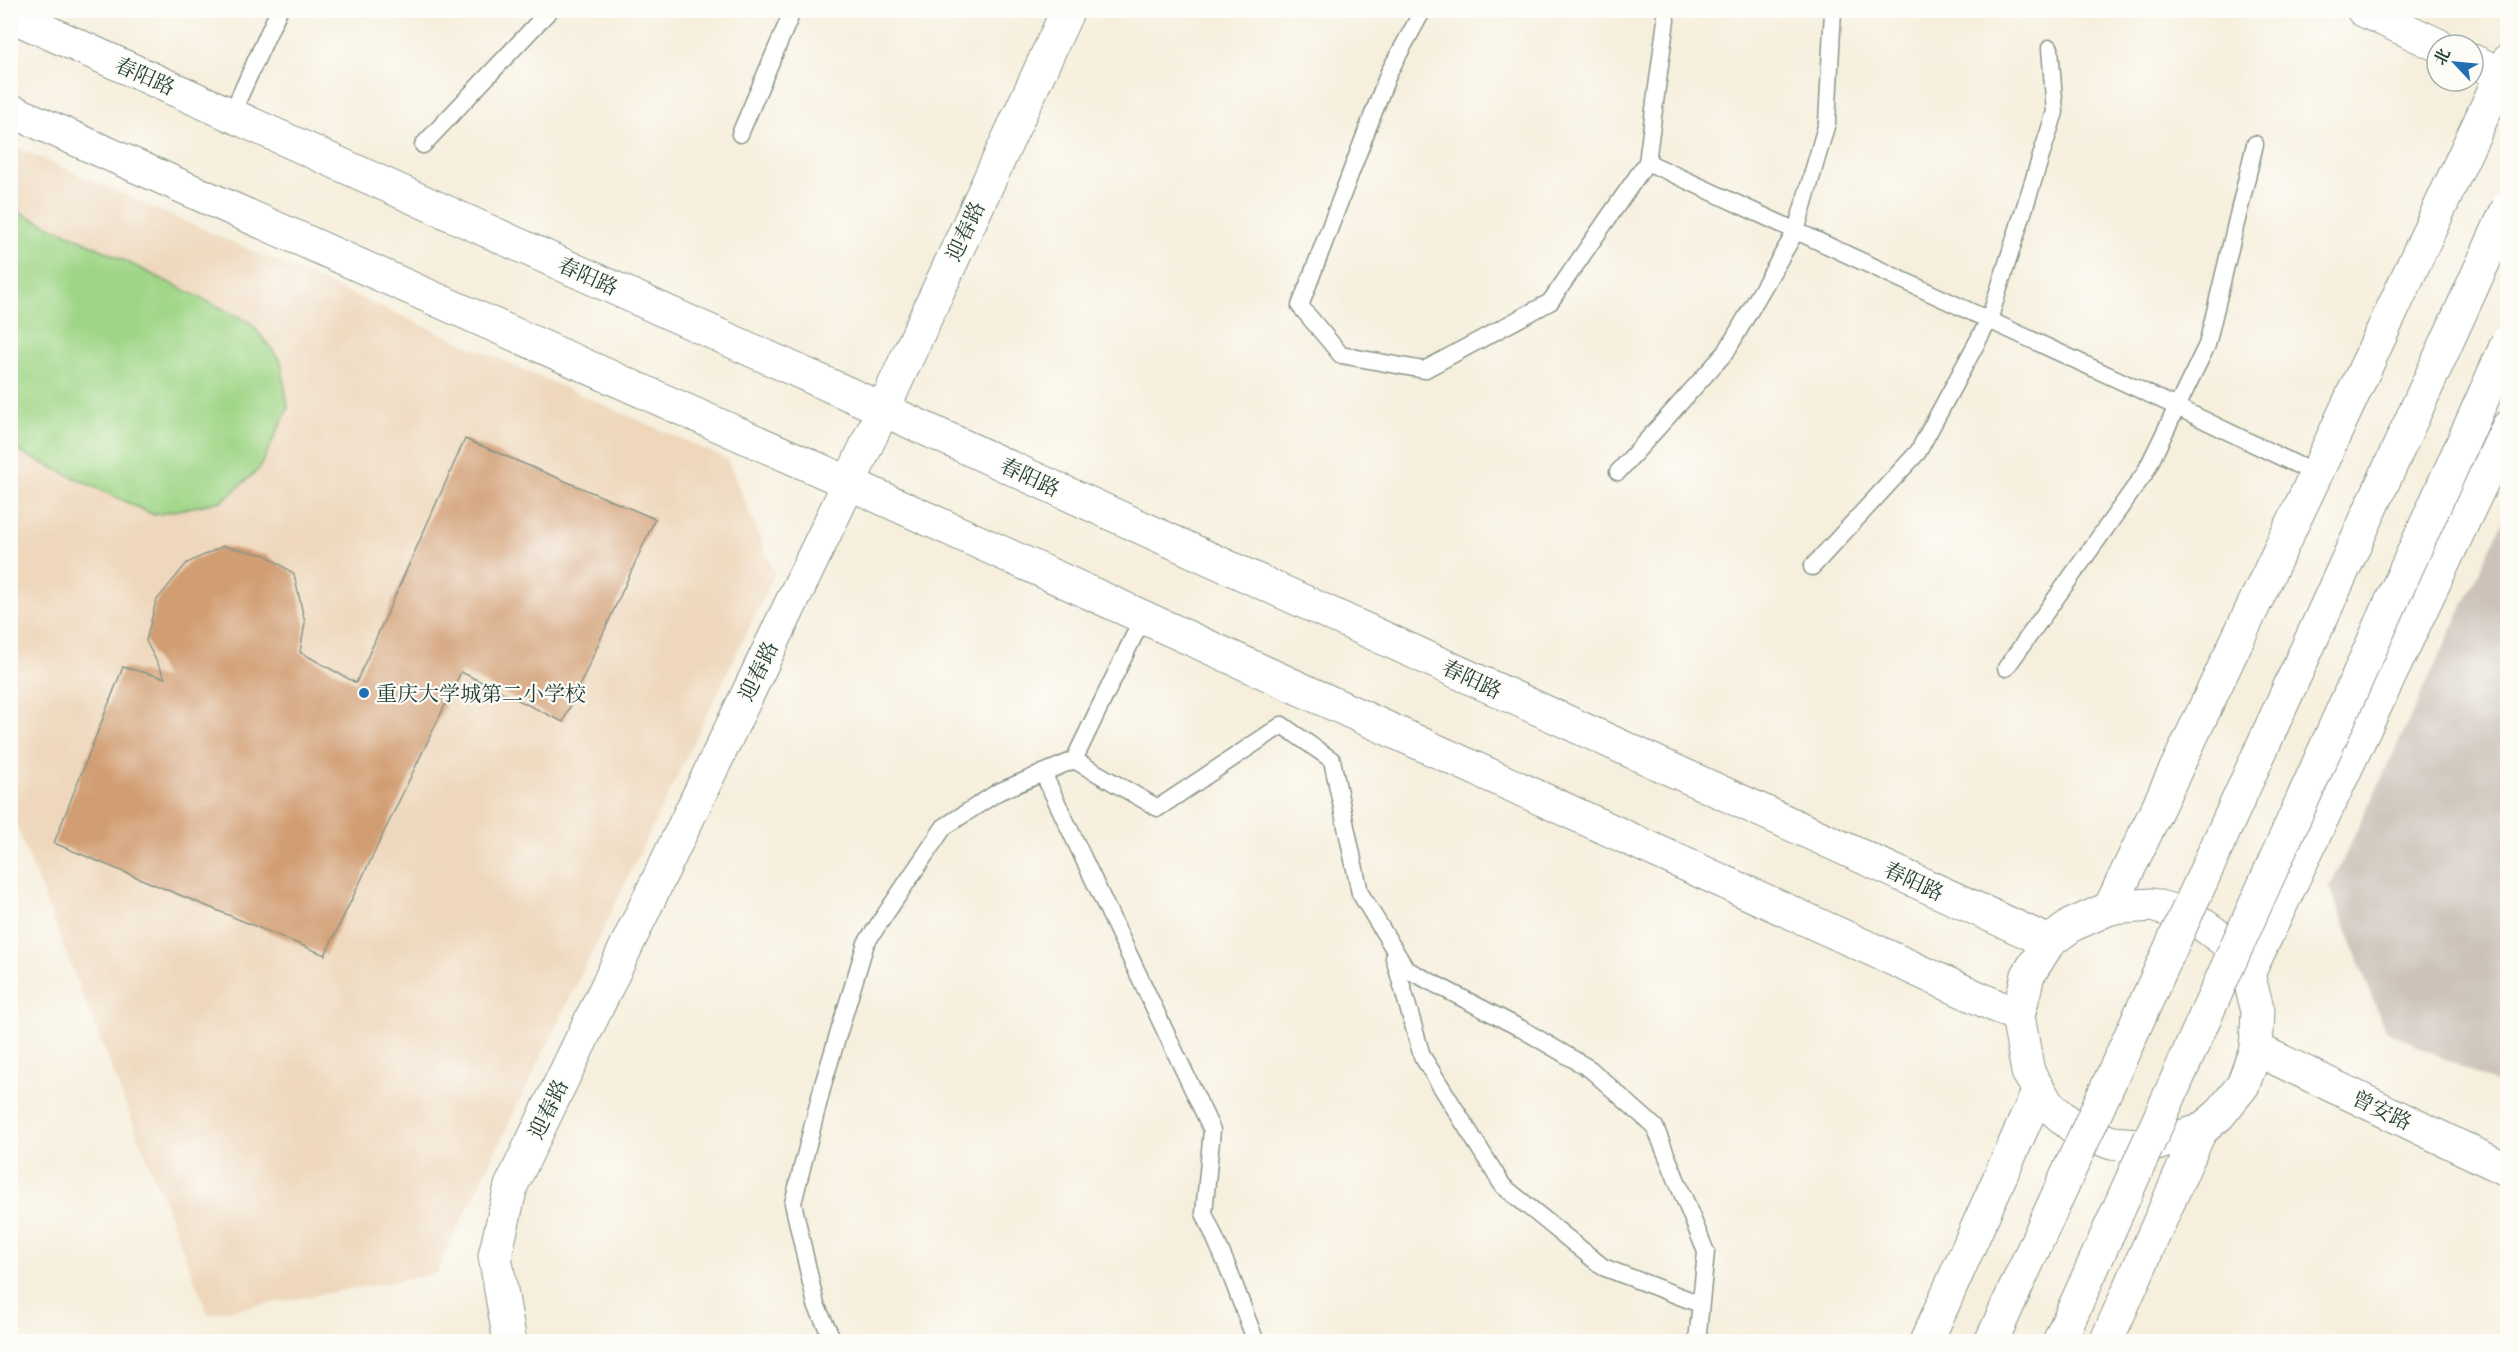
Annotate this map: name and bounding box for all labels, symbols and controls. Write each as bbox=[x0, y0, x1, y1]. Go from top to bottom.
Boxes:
north arrow bbox=[2425, 33, 2485, 93]
text: 北 bbox=[2429, 45, 2454, 68]
street label: 春阳路 bbox=[111, 52, 179, 100]
street label: 迎春路 bbox=[940, 197, 990, 265]
street label: 春阳路 bbox=[554, 252, 622, 300]
street label: 春阳路 bbox=[996, 452, 1064, 502]
street label: 迎春路 bbox=[733, 637, 783, 705]
street label: 春阳路 bbox=[1438, 654, 1506, 704]
place label: 重庆大学城第二小学校 bbox=[376, 681, 586, 706]
marker: 重庆大学城第二小学校 bbox=[357, 686, 371, 700]
street label: 春阳路 bbox=[1880, 856, 1948, 906]
street label: 迎春路 bbox=[523, 1075, 573, 1143]
street label: 曾安路 bbox=[2348, 1085, 2416, 1135]

